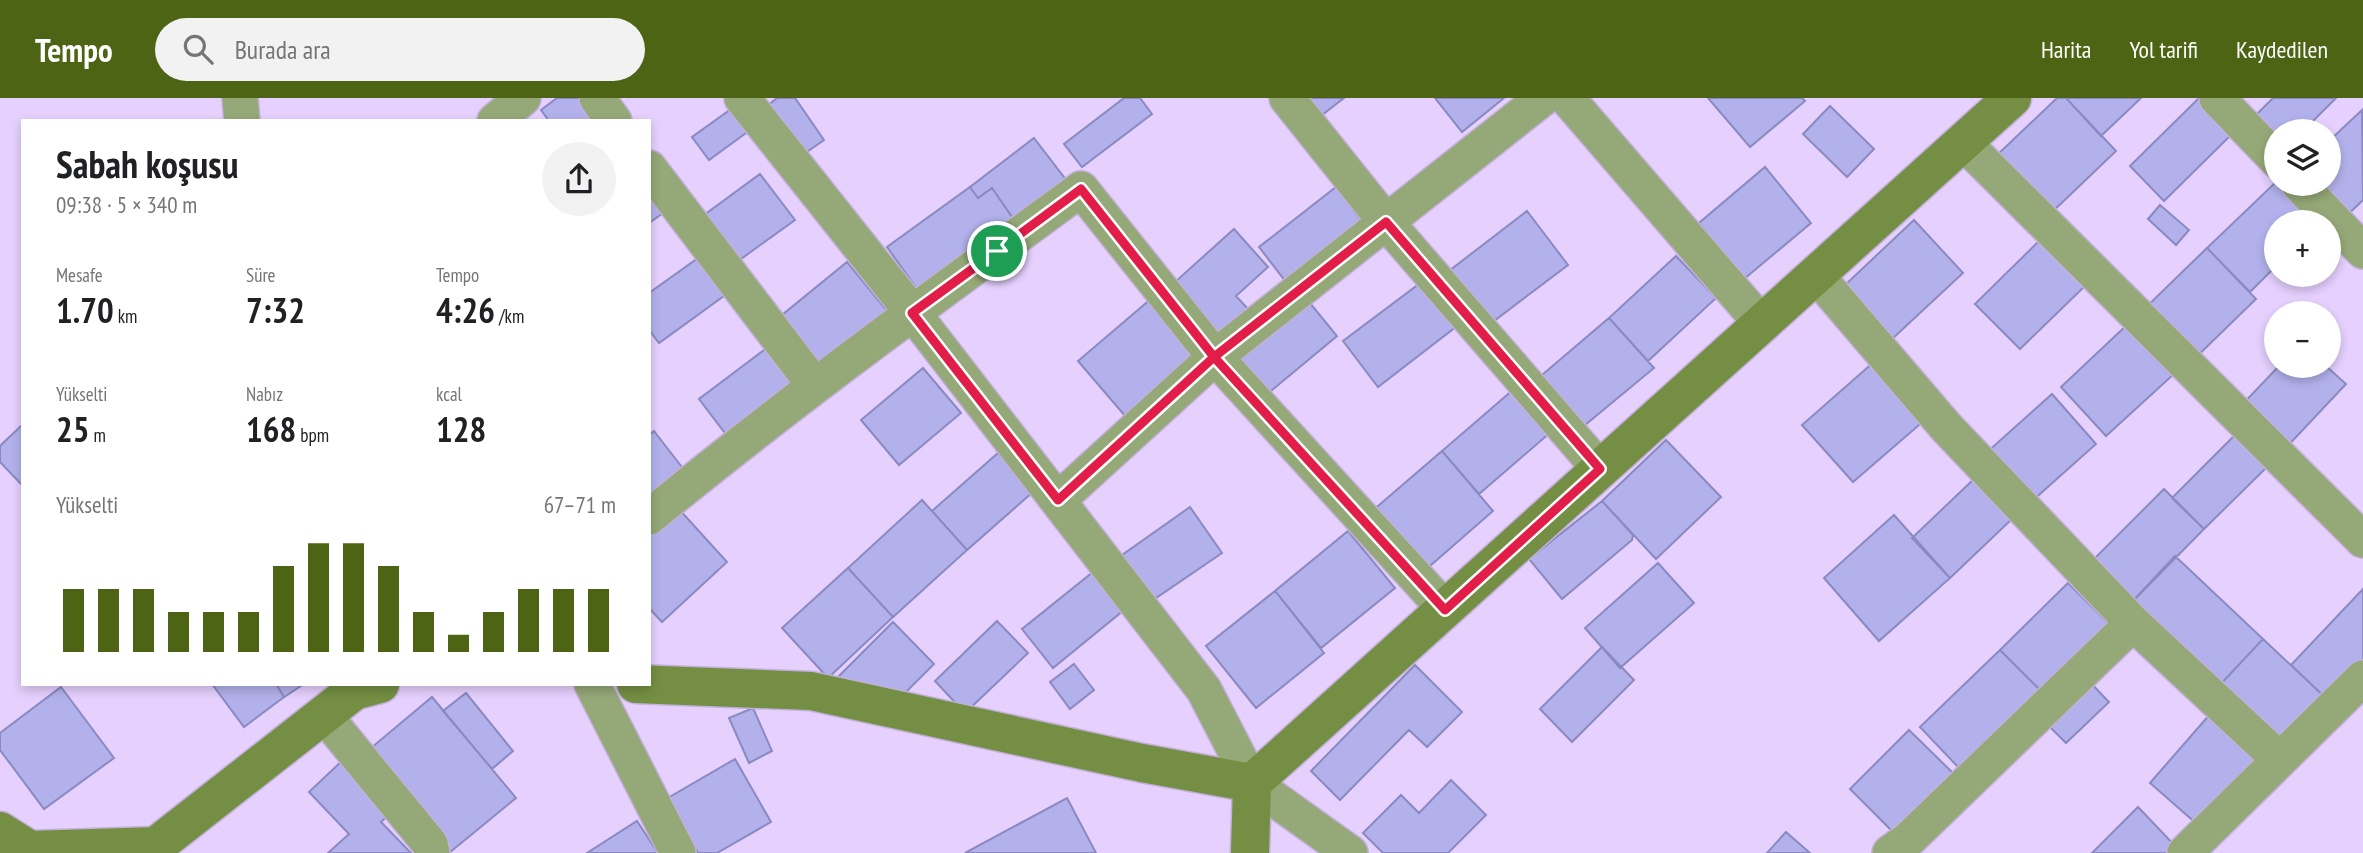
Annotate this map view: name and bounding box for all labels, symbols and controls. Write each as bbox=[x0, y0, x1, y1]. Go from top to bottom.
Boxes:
search box bbox=[155, 18, 645, 81]
text: Tempo bbox=[35, 28, 113, 71]
icon: search bbox=[179, 30, 217, 68]
text: Burada ara bbox=[235, 33, 331, 66]
text: Harita bbox=[2041, 34, 2091, 65]
text: Yol tarifi bbox=[2129, 34, 2198, 65]
text: Kaydedilen bbox=[2236, 34, 2328, 65]
map controls bbox=[2264, 119, 2341, 378]
button: layers bbox=[2264, 119, 2341, 196]
text: Sabah koşusu bbox=[56, 139, 238, 188]
button: share bbox=[542, 142, 616, 216]
text: 09:38 · 5 × 340 m bbox=[56, 190, 197, 219]
button: + bbox=[2264, 210, 2341, 287]
pin bbox=[967, 221, 1027, 281]
icon: arrive bbox=[978, 232, 1016, 270]
text: Mesafe bbox=[56, 263, 103, 287]
text: Süre bbox=[246, 263, 275, 287]
text: Tempo bbox=[436, 263, 479, 287]
text: 1.70 bbox=[56, 287, 114, 333]
text: 7:32 bbox=[246, 287, 305, 333]
text: 4:26 bbox=[436, 287, 495, 333]
button: − bbox=[2264, 301, 2341, 378]
text: km bbox=[114, 304, 137, 328]
text: /km bbox=[495, 304, 524, 328]
text: Yükselti bbox=[56, 382, 107, 406]
text: Nabız bbox=[246, 382, 283, 406]
text: kcal bbox=[436, 382, 462, 406]
text: 25 bbox=[56, 406, 89, 452]
text: 168 bbox=[246, 406, 296, 452]
text: 128 bbox=[436, 406, 486, 452]
text: m bbox=[89, 423, 106, 447]
text: bpm bbox=[296, 423, 329, 447]
text: Yükselti bbox=[56, 490, 118, 519]
text: 67–71 m bbox=[544, 490, 616, 519]

